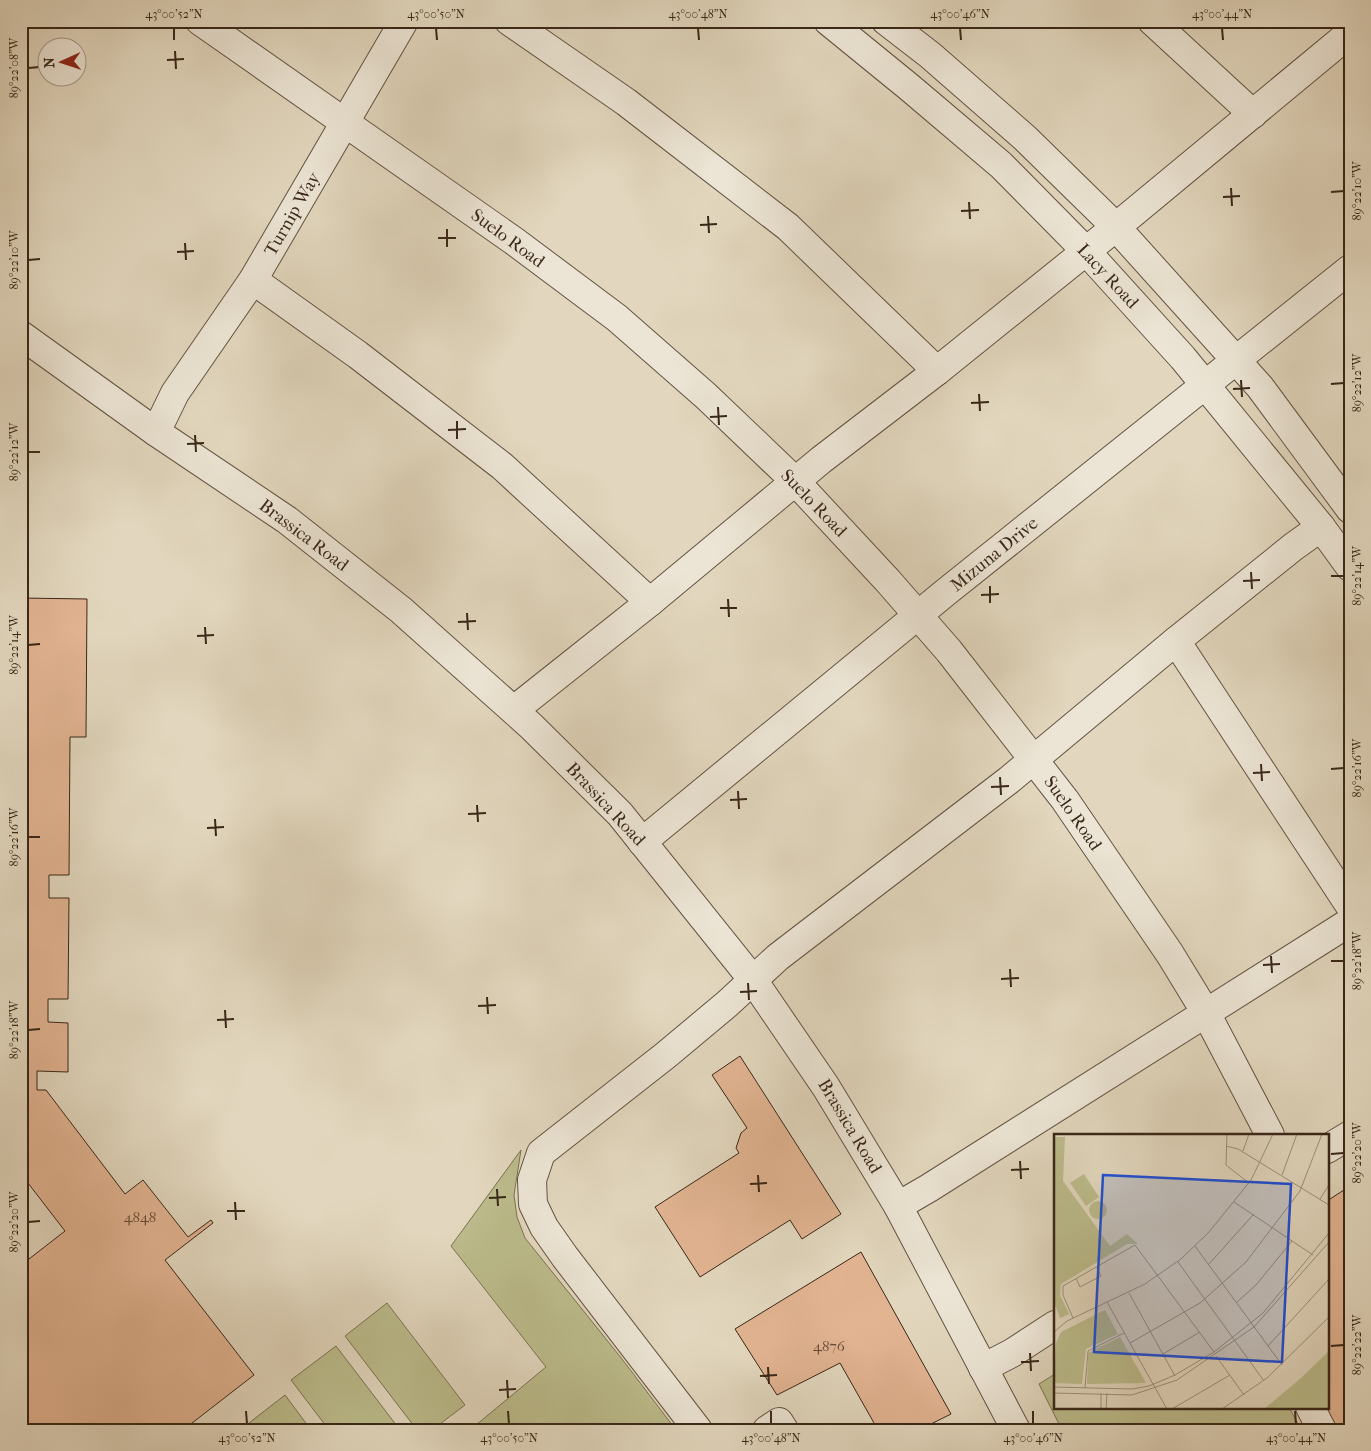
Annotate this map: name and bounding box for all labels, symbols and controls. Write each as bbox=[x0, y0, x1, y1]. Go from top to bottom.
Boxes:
text: 43°00'52"N bbox=[145, 7, 203, 21]
text: 43°00'50"N bbox=[407, 7, 465, 21]
text: 43°00'48"N bbox=[668, 7, 728, 21]
text: 43°00'46"N bbox=[930, 7, 990, 21]
text: 43°00'44"N bbox=[1192, 7, 1252, 21]
text: 89°22'08"W bbox=[7, 36, 21, 98]
north arrow bbox=[38, 38, 88, 88]
text: N bbox=[41, 57, 58, 68]
text: 89°22'10"W bbox=[1350, 160, 1364, 220]
street label: Turnip Way bbox=[260, 168, 325, 260]
street label: Suelo Road bbox=[467, 205, 549, 272]
text: 89°22'10"W bbox=[7, 229, 21, 289]
street label: Lacy Road bbox=[1072, 240, 1143, 313]
text: 89°22'12"W bbox=[1350, 353, 1364, 412]
text: 89°22'12"W bbox=[7, 422, 21, 481]
street label: Suelo Road bbox=[776, 465, 851, 542]
street label: Brassica Road bbox=[255, 495, 353, 576]
street label: Mizuna Drive bbox=[946, 513, 1042, 596]
text: 89°22'14"W bbox=[1350, 545, 1364, 606]
text: 89°22'14"W bbox=[7, 614, 21, 675]
text: 89°22'16"W bbox=[1350, 737, 1364, 797]
street label: Brassica Road bbox=[562, 758, 650, 851]
street label: Suelo Road bbox=[1039, 772, 1106, 855]
text: 89°22'16"W bbox=[7, 806, 21, 866]
text: 89°22'18"W bbox=[1350, 931, 1364, 990]
text: 89°22'18"W bbox=[7, 1000, 21, 1059]
street label: Brassica Road bbox=[813, 1075, 886, 1177]
text: 89°22'20"W bbox=[1350, 1121, 1364, 1183]
inset map bbox=[1054, 1134, 1328, 1408]
text: 89°22'20"W bbox=[7, 1190, 21, 1252]
house number: 4848 bbox=[124, 1208, 156, 1226]
text: 89°22'22"W bbox=[1350, 1314, 1364, 1375]
house number: 4876 bbox=[813, 1337, 846, 1355]
text: 43°00'52"N bbox=[218, 1431, 276, 1445]
text: 43°00'50"N bbox=[480, 1431, 538, 1445]
text: 43°00'48"N bbox=[741, 1431, 801, 1445]
text: 43°00'46"N bbox=[1003, 1431, 1063, 1445]
text: 43°00'44"N bbox=[1266, 1431, 1326, 1445]

